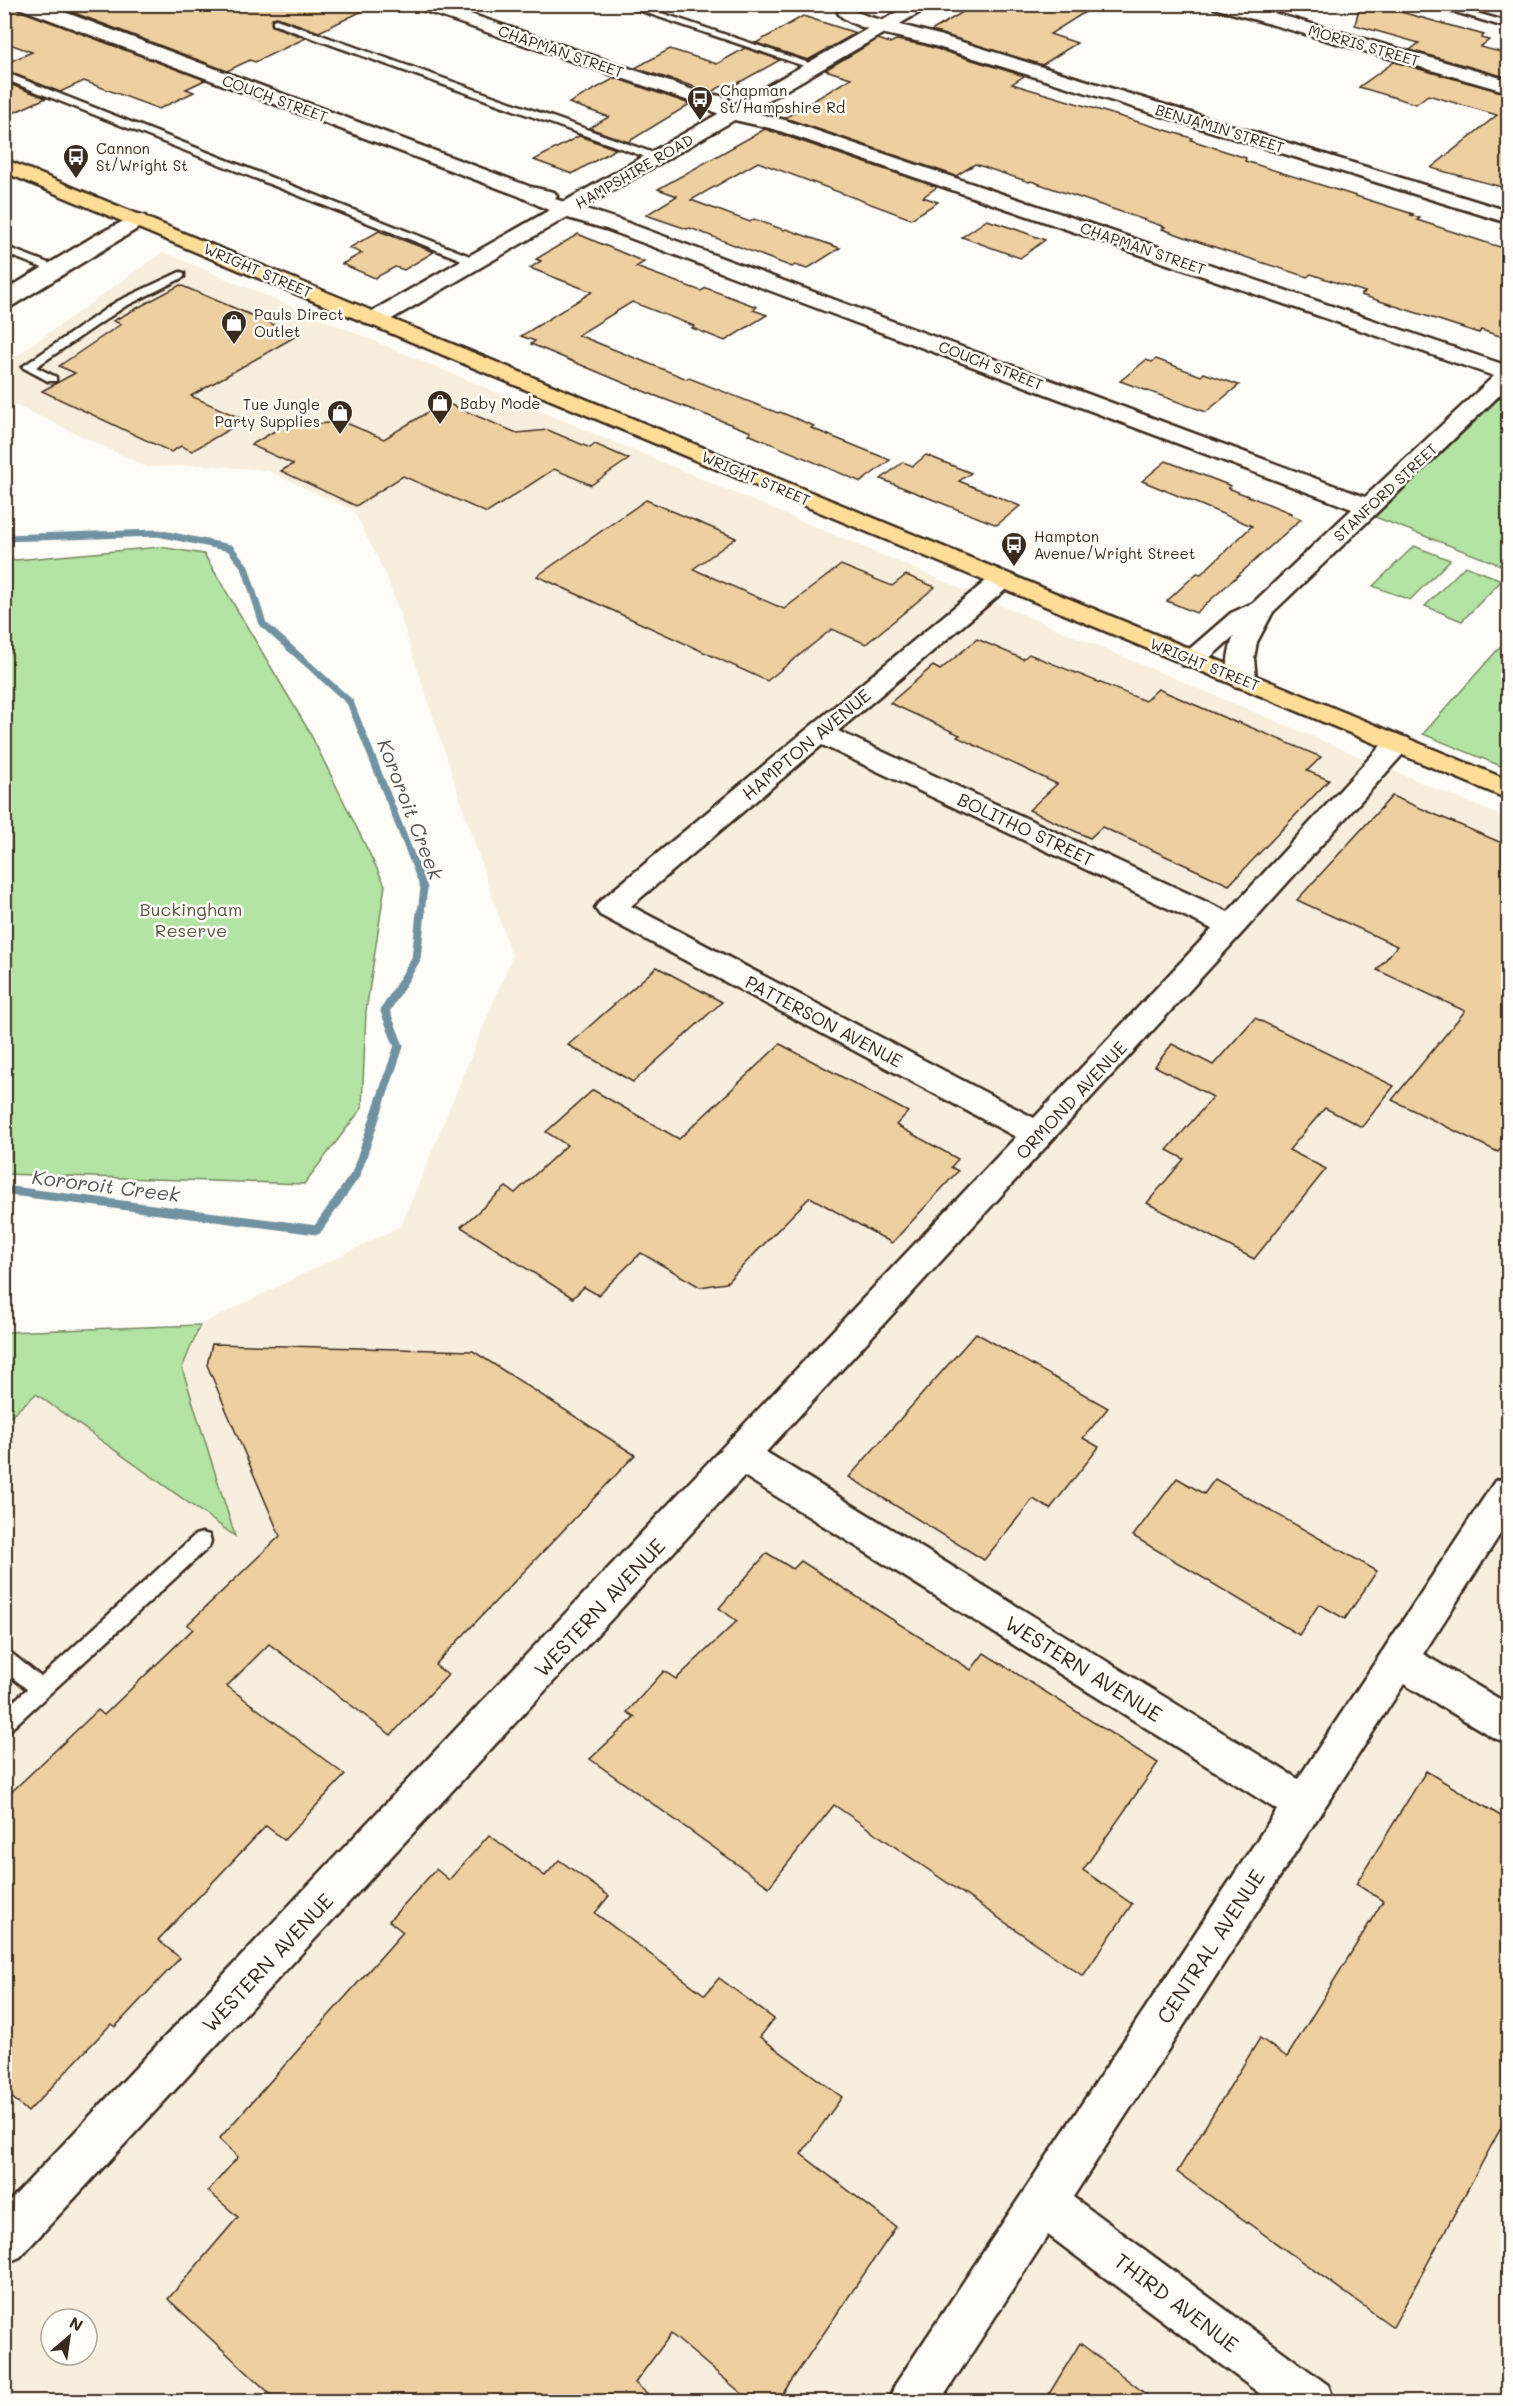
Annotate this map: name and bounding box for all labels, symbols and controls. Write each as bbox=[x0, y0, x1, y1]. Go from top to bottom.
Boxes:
street label: CHAPMAN STREET bbox=[496, 20, 626, 82]
street label: MORRIS STREET bbox=[1306, 20, 1422, 70]
street label: COUCH STREET bbox=[220, 70, 330, 126]
place label: Chapman St/Hampshire Rd bbox=[720, 80, 845, 117]
bus stop icon: Chapman St/Hampshire Rd bbox=[685, 84, 715, 122]
street label: BENJAMIN STREET bbox=[1153, 99, 1287, 157]
street label: HAMPSHIRE ROAD bbox=[571, 129, 697, 213]
place label: Cannon St/Wright St bbox=[96, 138, 188, 175]
bus stop icon: Cannon St/Wright St bbox=[61, 142, 91, 180]
street label: CHAPMAN STREET bbox=[1078, 217, 1208, 279]
street label: WRIGHT STREET bbox=[201, 238, 315, 302]
place label: Pauls Direct Outlet bbox=[254, 304, 344, 341]
shop icon: Pauls Direct Outlet bbox=[219, 308, 249, 346]
street label: COUCH STREET bbox=[936, 336, 1046, 394]
shop icon: Baby Mode bbox=[425, 388, 455, 426]
place label: Baby Mode bbox=[460, 393, 541, 413]
place label: Tue Jungle Party Supplies bbox=[215, 394, 320, 431]
shop icon: Tue Jungle Party Supplies bbox=[325, 398, 355, 436]
street label: STANFORD STREET bbox=[1329, 439, 1441, 545]
street label: WRIGHT STREET bbox=[699, 446, 813, 510]
place label: Hampton Avenue/Wright Street bbox=[1034, 526, 1195, 563]
bus stop icon: Hampton Avenue/Wright Street bbox=[999, 530, 1029, 568]
street label: WRIGHT STREET bbox=[1147, 633, 1263, 695]
street label: HAMPTON AVENUE bbox=[737, 683, 875, 805]
water label: Kororoit Creek bbox=[372, 735, 450, 883]
street label: BOLITHO STREET bbox=[954, 787, 1098, 871]
park label: Buckingham Reserve bbox=[140, 897, 242, 942]
street label: PATTERSON AVENUE bbox=[741, 969, 907, 1073]
street label: ORMOND AVENUE bbox=[1010, 1036, 1132, 1164]
water label: Kororoit Creek bbox=[31, 1163, 182, 1207]
street label: WESTERN AVENUE bbox=[528, 1532, 670, 1682]
street label: WESTERN AVENUE bbox=[1000, 1609, 1168, 1727]
street label: CENTRAL AVENUE bbox=[1150, 1864, 1270, 2028]
street label: WESTERN AVENUE bbox=[196, 1887, 338, 2037]
street label: THIRD AVENUE bbox=[1109, 2246, 1245, 2358]
north arrow bbox=[39, 2307, 99, 2367]
text: N bbox=[66, 2311, 87, 2336]

